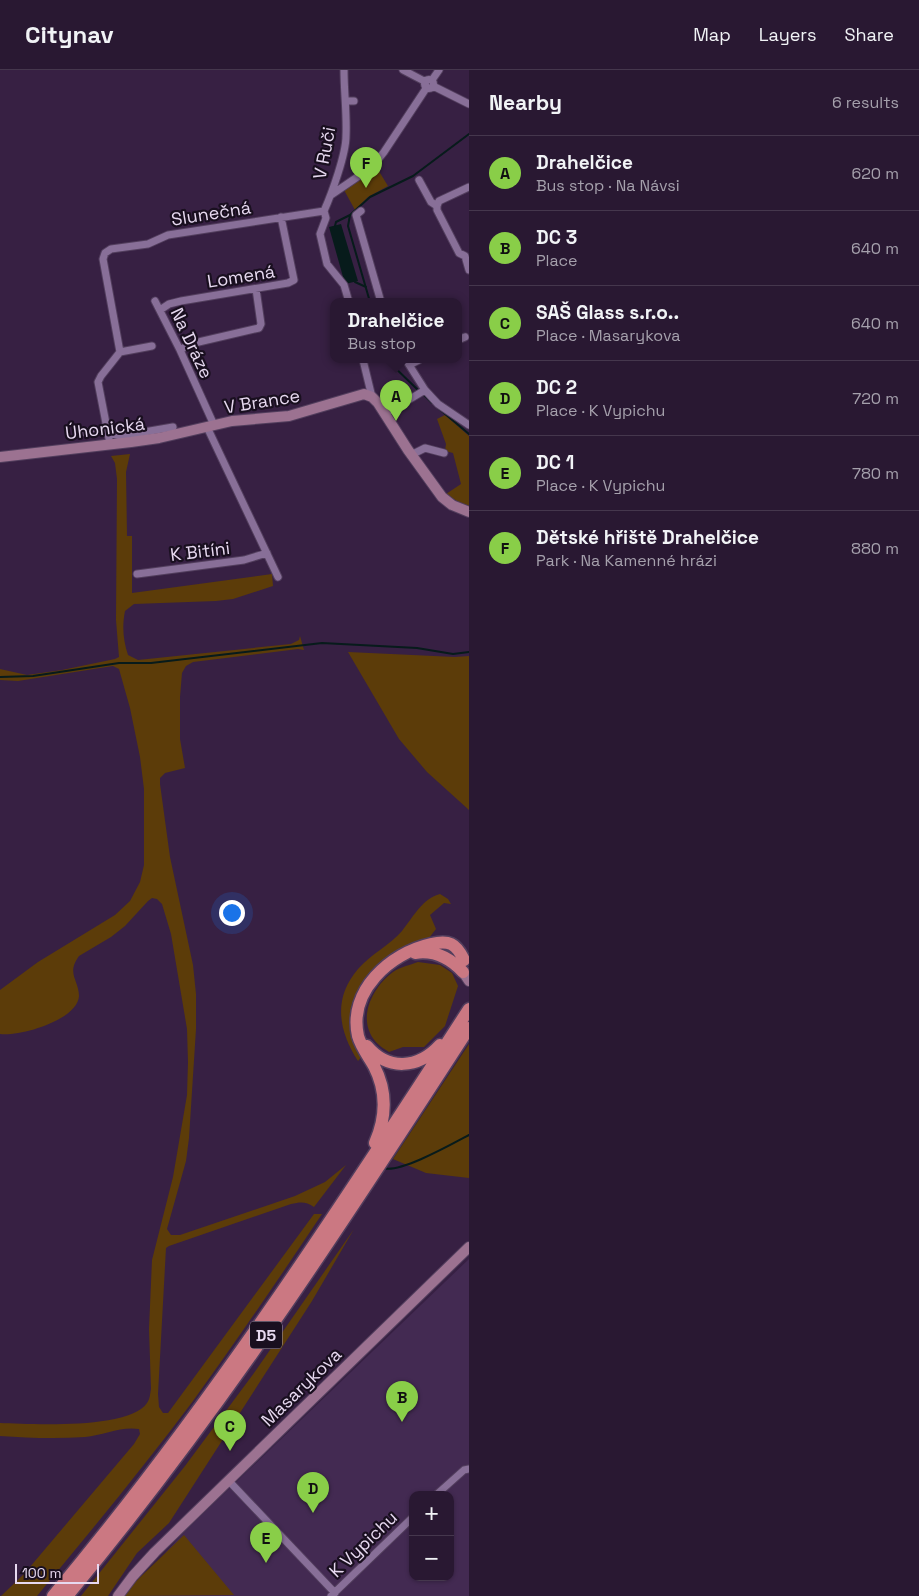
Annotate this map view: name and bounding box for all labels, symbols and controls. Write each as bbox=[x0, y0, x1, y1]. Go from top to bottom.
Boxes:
text: Citynav bbox=[25, 19, 114, 50]
text: Map bbox=[693, 23, 731, 46]
text: Layers bbox=[759, 23, 816, 46]
text: Share bbox=[844, 23, 894, 46]
text: Nearby bbox=[489, 89, 562, 116]
text: 6 results bbox=[832, 92, 899, 113]
street label: V Ruči bbox=[308, 125, 340, 181]
pin: F bbox=[350, 147, 382, 188]
text: Drahelčice bbox=[536, 150, 633, 175]
text: A bbox=[500, 163, 510, 184]
text: 620 m bbox=[851, 163, 899, 184]
text: Bus stop · Na Návsi bbox=[536, 175, 680, 196]
street label: Slunečná bbox=[170, 195, 252, 231]
text: DC 3 bbox=[536, 225, 577, 250]
text: B bbox=[500, 238, 510, 259]
text: 640 m bbox=[851, 238, 899, 259]
text: Place bbox=[536, 250, 578, 271]
street label: Lomená bbox=[205, 259, 277, 293]
popup bbox=[330, 298, 462, 363]
text: SAŠ Glass s.r.o.. bbox=[536, 300, 679, 325]
street label: Na Dráze bbox=[166, 304, 218, 382]
text: Drahelčice bbox=[348, 308, 444, 333]
text: C bbox=[500, 313, 510, 334]
text: 640 m bbox=[851, 313, 899, 334]
text: Place · Masarykova bbox=[536, 325, 680, 346]
text: Bus stop bbox=[348, 333, 416, 354]
text: DC 2 bbox=[536, 375, 577, 400]
pin: A bbox=[380, 380, 412, 421]
street label: V Brance bbox=[222, 384, 302, 418]
text: D bbox=[500, 388, 510, 409]
text: 720 m bbox=[852, 388, 899, 409]
text: Place · K Vypichu bbox=[536, 400, 665, 421]
street label: Úhonická bbox=[64, 412, 146, 444]
text: DC 1 bbox=[536, 450, 574, 475]
text: E bbox=[501, 463, 509, 484]
text: 780 m bbox=[852, 463, 899, 484]
text: Place · K Vypichu bbox=[536, 475, 665, 496]
text: Dětské hřiště Drahelčice bbox=[536, 525, 759, 550]
street label: K Bitíni bbox=[169, 536, 231, 566]
text: F bbox=[501, 538, 509, 559]
text: 880 m bbox=[851, 538, 899, 559]
text: Park · Na Kamenné hrázi bbox=[536, 550, 717, 571]
your location bbox=[219, 900, 245, 926]
road number: D5 bbox=[250, 1322, 282, 1348]
street label: Masarykova bbox=[256, 1343, 346, 1431]
pin: B bbox=[386, 1381, 418, 1422]
pin: C bbox=[214, 1410, 246, 1451]
pin: D bbox=[297, 1472, 329, 1513]
map controls bbox=[409, 1491, 454, 1581]
button: + bbox=[409, 1491, 454, 1536]
street label: K Vypichu bbox=[324, 1506, 402, 1582]
pin: E bbox=[250, 1522, 282, 1563]
button: − bbox=[409, 1536, 454, 1581]
scale bar bbox=[15, 1561, 99, 1584]
text: 100 m bbox=[22, 1564, 61, 1582]

